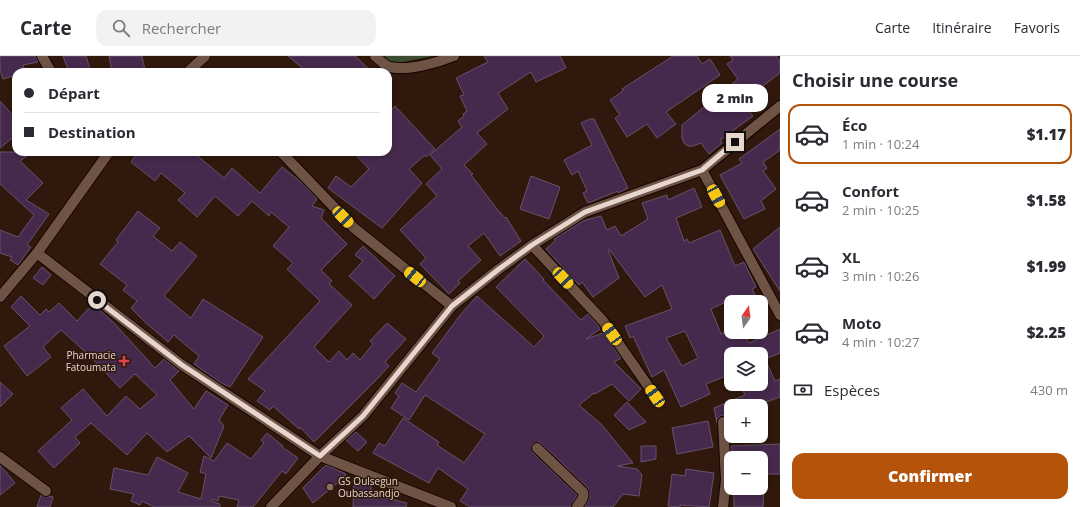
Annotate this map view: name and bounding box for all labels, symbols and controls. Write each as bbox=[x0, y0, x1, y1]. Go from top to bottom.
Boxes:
search box bbox=[96, 10, 376, 46]
text: Carte bbox=[20, 15, 72, 41]
icon: search bbox=[110, 17, 132, 39]
text: Rechercher bbox=[142, 18, 221, 38]
text: Carte bbox=[875, 18, 910, 37]
text: Itinéraire bbox=[932, 18, 992, 37]
text: Favoris bbox=[1014, 18, 1060, 37]
text: Choisir une course bbox=[792, 68, 958, 92]
text: Départ bbox=[48, 83, 100, 103]
callout: 2 min bbox=[702, 84, 768, 112]
text: 2 min bbox=[717, 89, 753, 107]
text: Éco bbox=[842, 115, 867, 135]
icon: car bbox=[794, 116, 830, 152]
text: Destination bbox=[48, 122, 136, 142]
text: $1.17 bbox=[1027, 124, 1066, 144]
route end bbox=[726, 133, 744, 151]
text: 1 min · 10:24 bbox=[842, 135, 919, 153]
text: Confort bbox=[842, 181, 899, 201]
icon: car bbox=[794, 182, 830, 218]
car bbox=[705, 183, 727, 209]
text: $1.58 bbox=[1027, 190, 1066, 210]
text: 2 min · 10:25 bbox=[842, 201, 919, 219]
car bbox=[330, 204, 356, 230]
text: XL bbox=[842, 247, 860, 267]
icon: car bbox=[794, 248, 830, 284]
text: $1.99 bbox=[1027, 256, 1066, 276]
car bbox=[402, 265, 428, 289]
car bbox=[550, 265, 576, 291]
text: 3 min · 10:26 bbox=[842, 267, 919, 285]
route start bbox=[88, 291, 106, 309]
north arrow bbox=[724, 295, 768, 339]
map controls bbox=[724, 295, 768, 495]
text: Moto bbox=[842, 313, 881, 333]
icon: car bbox=[794, 314, 830, 350]
car bbox=[600, 321, 624, 347]
text: $2.25 bbox=[1027, 322, 1066, 342]
text: 4 min · 10:27 bbox=[842, 333, 919, 351]
button: layers bbox=[724, 347, 768, 391]
place label: Pharmacie Fatoumata bbox=[66, 348, 116, 374]
marker: Pharmacie Fatoumata bbox=[119, 356, 129, 366]
icon: cash bbox=[792, 379, 814, 401]
text: Espèces bbox=[824, 380, 880, 400]
text: 430 m bbox=[1030, 381, 1068, 399]
car bbox=[643, 383, 667, 409]
button: + bbox=[724, 399, 768, 443]
button: − bbox=[724, 451, 768, 495]
button: Confirmer bbox=[792, 453, 1068, 499]
place label: GS Oulsegun Oubassandjo bbox=[338, 474, 399, 500]
marker: GS Oulsegun Oubassandjo bbox=[325, 482, 335, 492]

